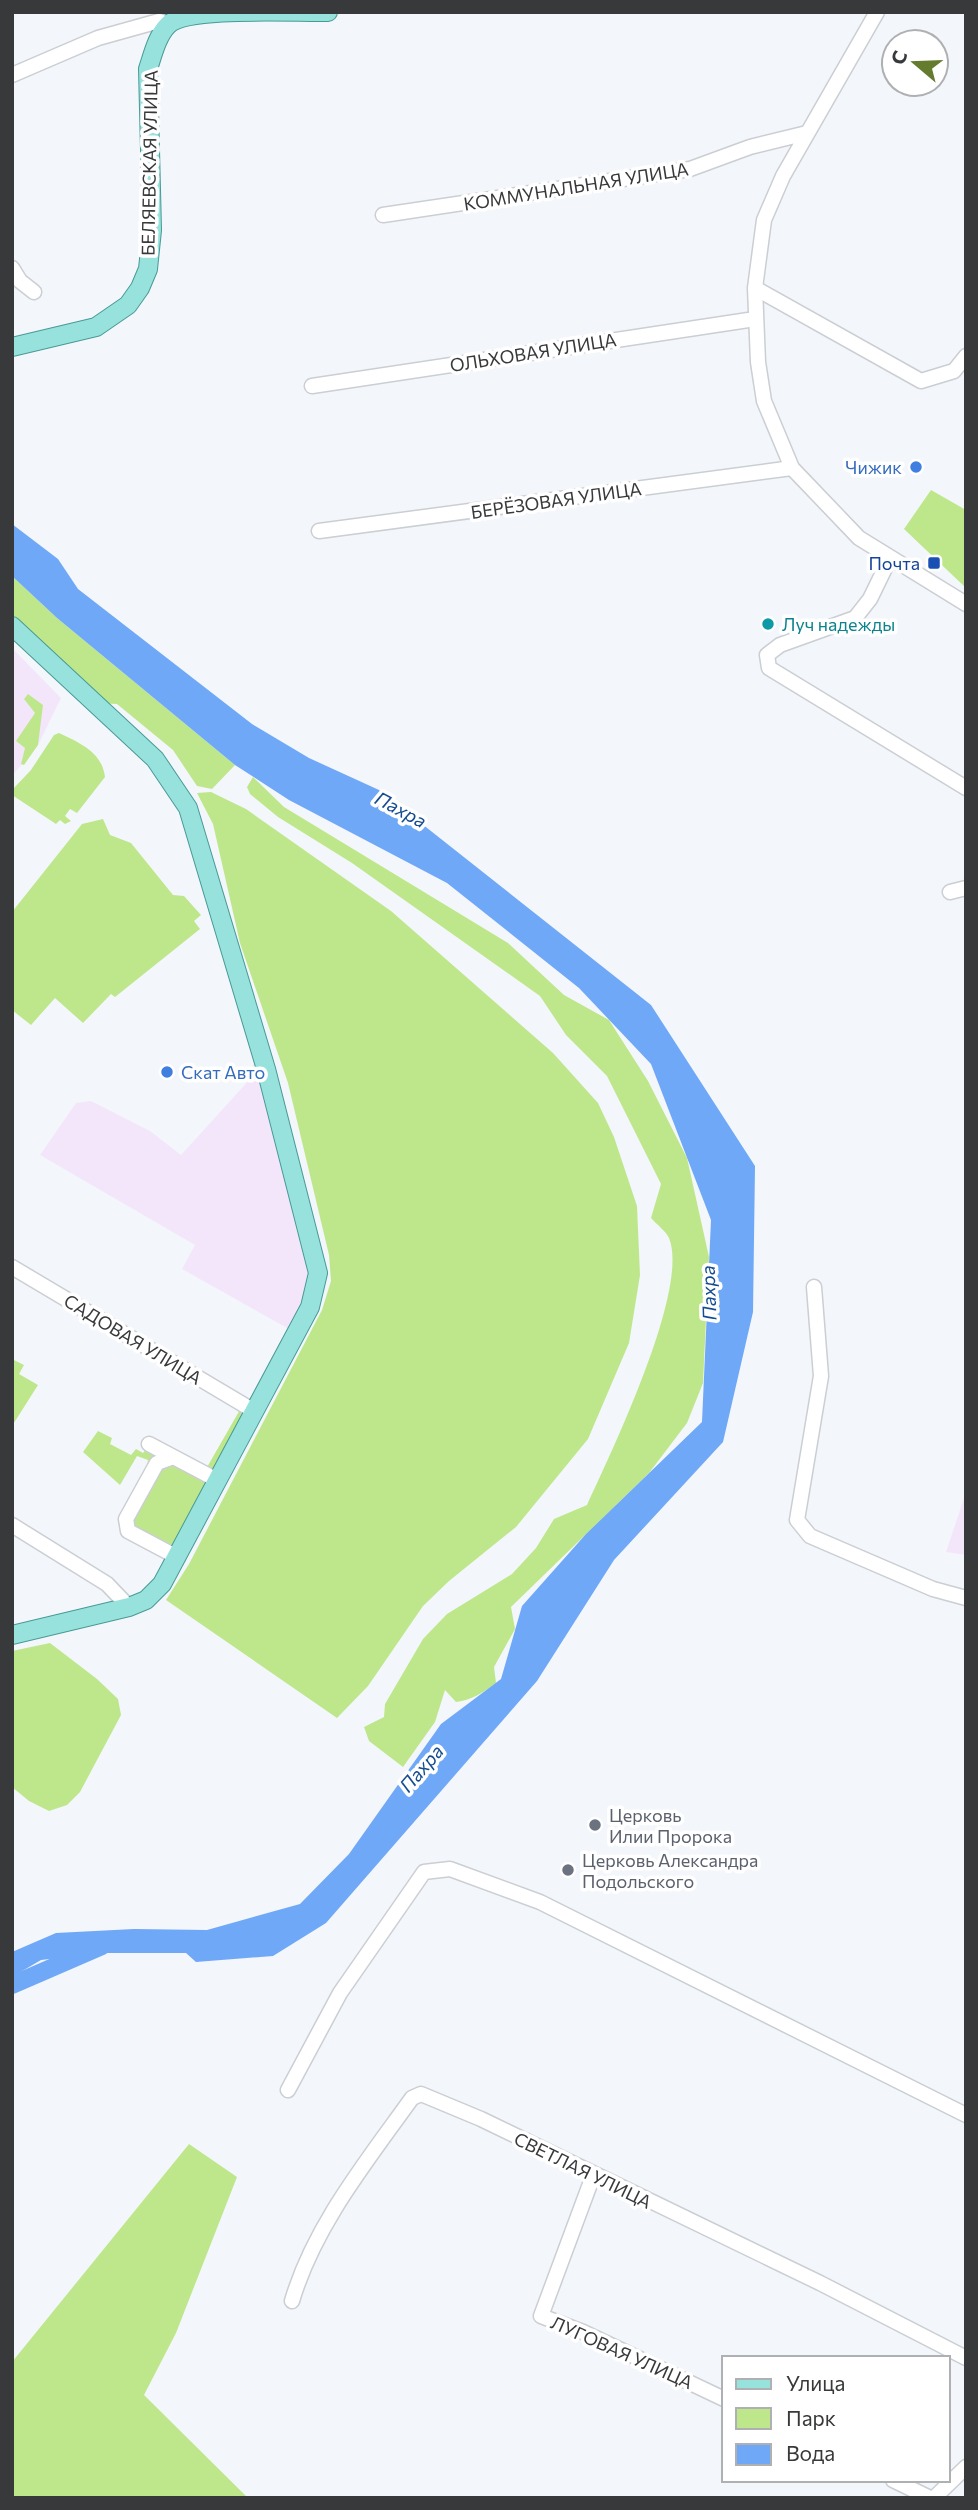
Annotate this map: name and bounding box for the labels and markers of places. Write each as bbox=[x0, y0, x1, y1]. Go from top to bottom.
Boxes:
place label: Чижик bbox=[845, 456, 902, 478]
marker: Чижик bbox=[908, 459, 924, 475]
place label: Почта bbox=[868, 552, 920, 574]
marker: Почта bbox=[926, 555, 942, 571]
place label: Луч надежды bbox=[782, 613, 895, 635]
marker: Луч надежды bbox=[760, 616, 776, 632]
place label: Скат Авто bbox=[181, 1061, 265, 1083]
marker: Скат Авто bbox=[159, 1064, 175, 1080]
place label: Церковь Илии Пророка bbox=[609, 1804, 732, 1847]
marker: Церковь Илии Пророка bbox=[587, 1817, 603, 1833]
place label: Церковь Александра Подольского bbox=[582, 1849, 758, 1892]
marker: Церковь Александра Подольского bbox=[560, 1862, 576, 1878]

